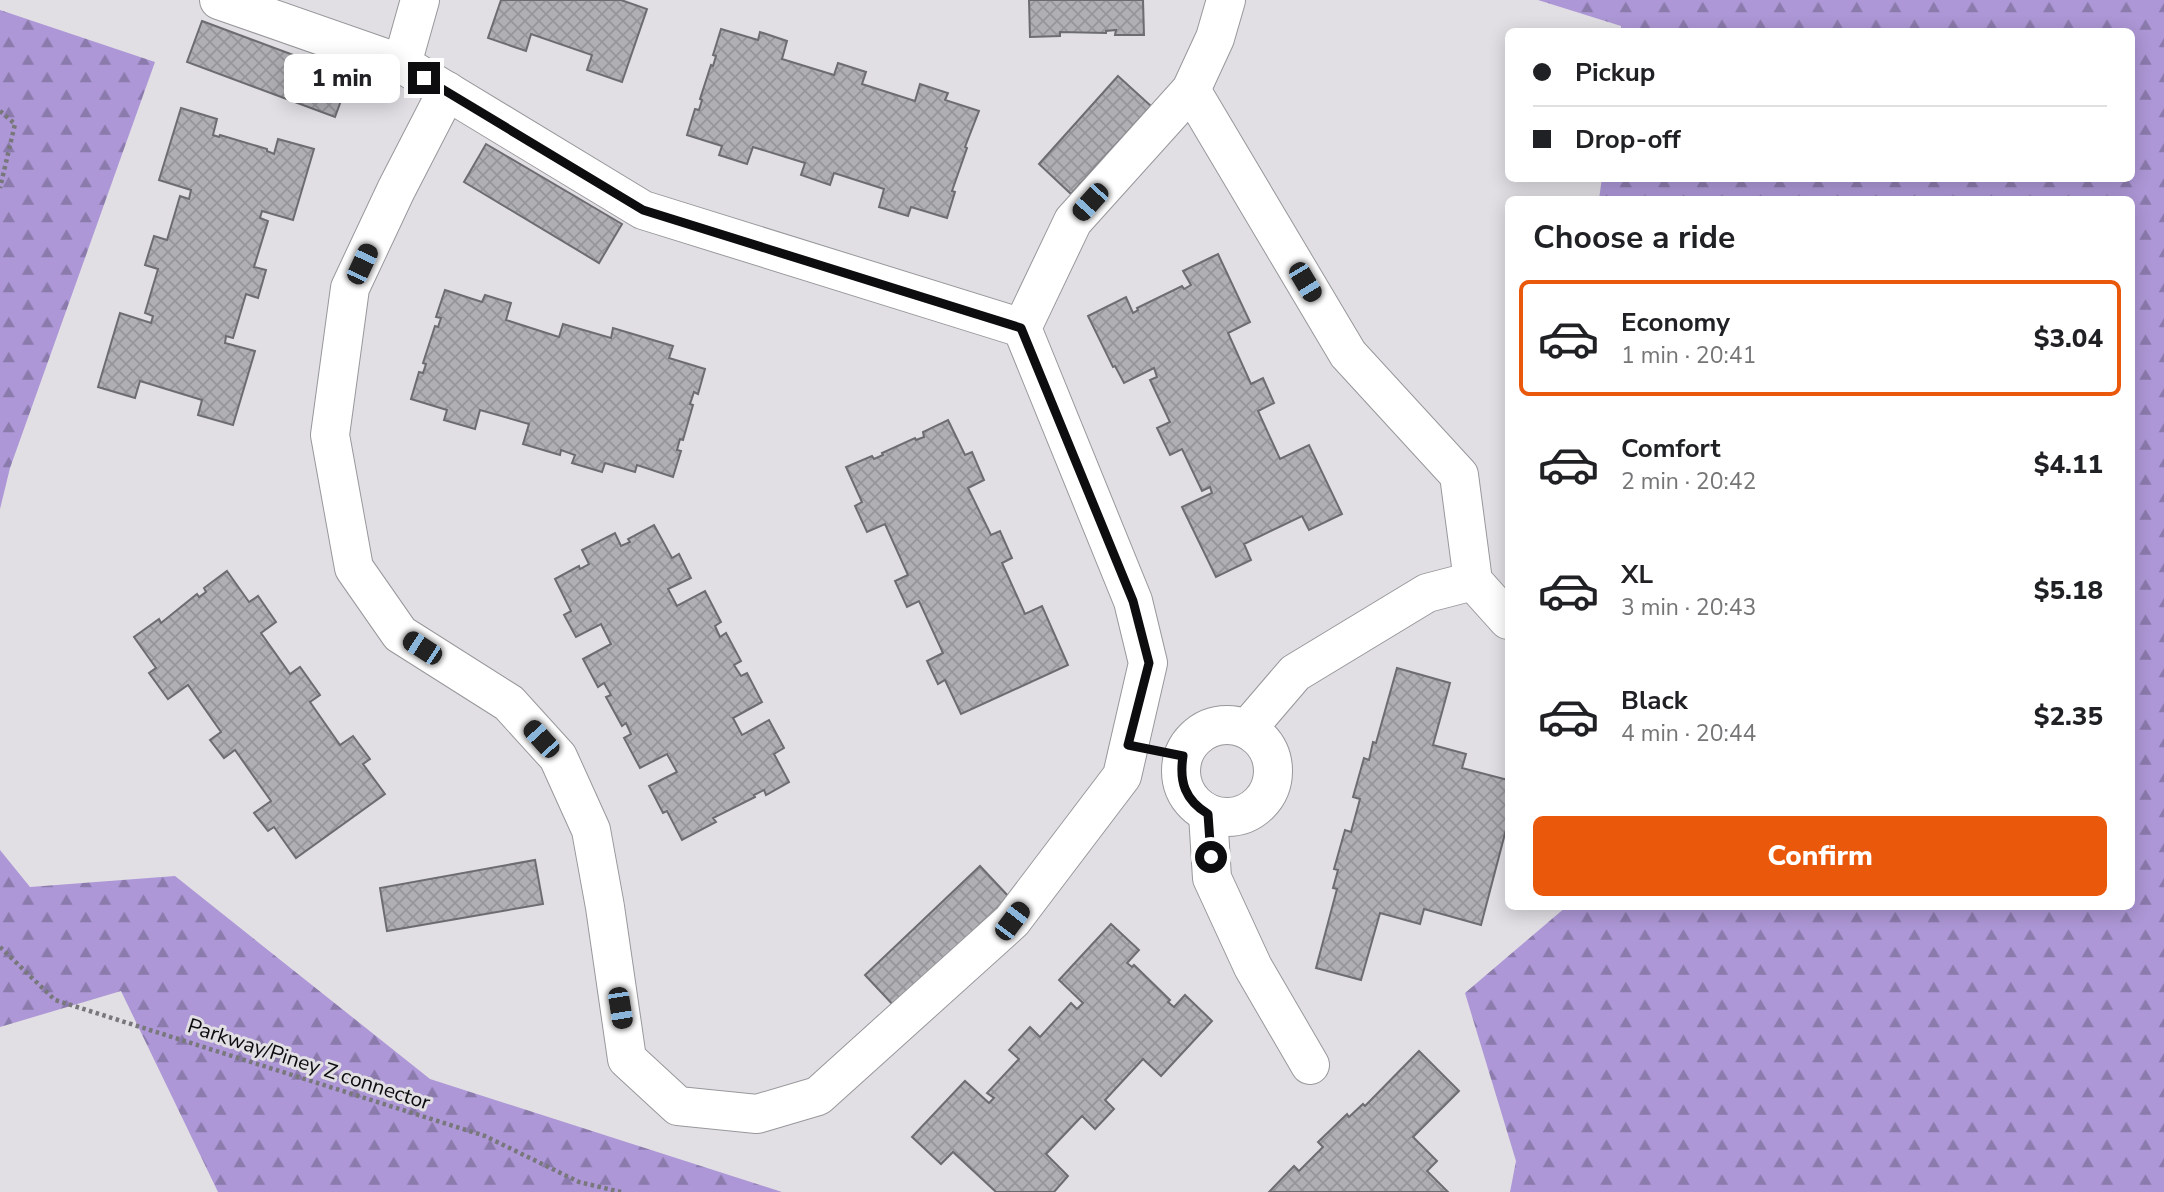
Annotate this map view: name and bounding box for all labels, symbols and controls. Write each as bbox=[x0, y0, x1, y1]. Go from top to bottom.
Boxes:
callout: 1 min bbox=[284, 54, 400, 102]
text: Pickup bbox=[1575, 55, 1655, 90]
route end bbox=[408, 62, 440, 94]
text: 1 min bbox=[312, 63, 372, 94]
text: Drop-off bbox=[1575, 122, 1681, 157]
car bbox=[1069, 179, 1112, 225]
text: Choose a ride bbox=[1533, 216, 1735, 259]
car bbox=[344, 241, 381, 287]
car bbox=[1286, 259, 1325, 305]
text: Economy bbox=[1621, 305, 1730, 340]
icon: car bbox=[1537, 307, 1600, 370]
text: $3.04 bbox=[2034, 321, 2103, 356]
text: 1 min · 20:41 bbox=[1621, 340, 1756, 371]
text: Comfort bbox=[1621, 431, 1721, 466]
icon: car bbox=[1537, 433, 1600, 496]
text: $4.11 bbox=[2034, 447, 2103, 482]
text: 2 min · 20:42 bbox=[1621, 466, 1756, 497]
text: XL bbox=[1621, 557, 1653, 592]
icon: car bbox=[1537, 559, 1600, 622]
text: $5.18 bbox=[2034, 573, 2103, 608]
text: 3 min · 20:43 bbox=[1621, 592, 1756, 623]
car bbox=[399, 628, 446, 668]
text: Black bbox=[1621, 683, 1688, 718]
icon: car bbox=[1537, 685, 1600, 748]
text: $2.35 bbox=[2034, 699, 2103, 734]
car bbox=[520, 716, 563, 762]
text: 4 min · 20:44 bbox=[1621, 718, 1756, 749]
button: Confirm bbox=[1533, 816, 2107, 896]
route start bbox=[1195, 841, 1227, 873]
car bbox=[991, 898, 1034, 944]
car bbox=[607, 986, 634, 1030]
street label: Parkway/Piney Z connector bbox=[184, 1011, 434, 1117]

